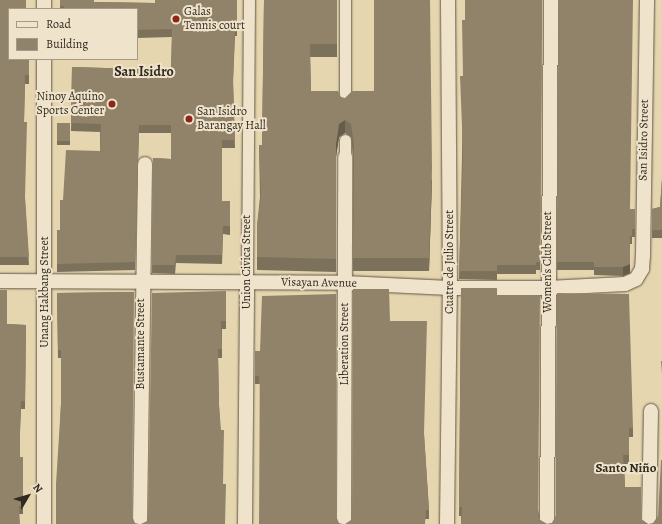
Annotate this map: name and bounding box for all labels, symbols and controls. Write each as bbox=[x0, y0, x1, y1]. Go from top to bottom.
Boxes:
place label: Galas Tennis court bbox=[184, 5, 245, 33]
legend bbox=[8, 8, 138, 60]
marker: Galas Tennis court bbox=[171, 14, 181, 24]
text: Road bbox=[46, 16, 71, 32]
text: Building bbox=[46, 36, 88, 52]
district label: San Isidro bbox=[114, 64, 174, 80]
place label: Ninoy Aquino Sports Center bbox=[36, 90, 104, 118]
marker: Ninoy Aquino Sports Center bbox=[107, 99, 117, 109]
street label: San Isidro Street bbox=[636, 99, 652, 181]
place label: San Isidro Barangay Hall bbox=[197, 105, 266, 133]
marker: San Isidro Barangay Hall bbox=[184, 114, 194, 124]
street label: Cuatre de Julio Street bbox=[443, 210, 457, 314]
street label: Women's Club Street bbox=[541, 211, 555, 313]
street label: Union Civica Street bbox=[240, 215, 254, 309]
street label: Unang Hakbang Street bbox=[38, 236, 52, 348]
street label: Visayan Avenue bbox=[281, 275, 357, 291]
street label: Bustamante Street bbox=[134, 298, 148, 390]
street label: Liberation Street bbox=[338, 303, 352, 385]
district label: Santo Niño bbox=[596, 460, 656, 476]
north arrow bbox=[8, 476, 48, 516]
text: N bbox=[29, 481, 46, 496]

